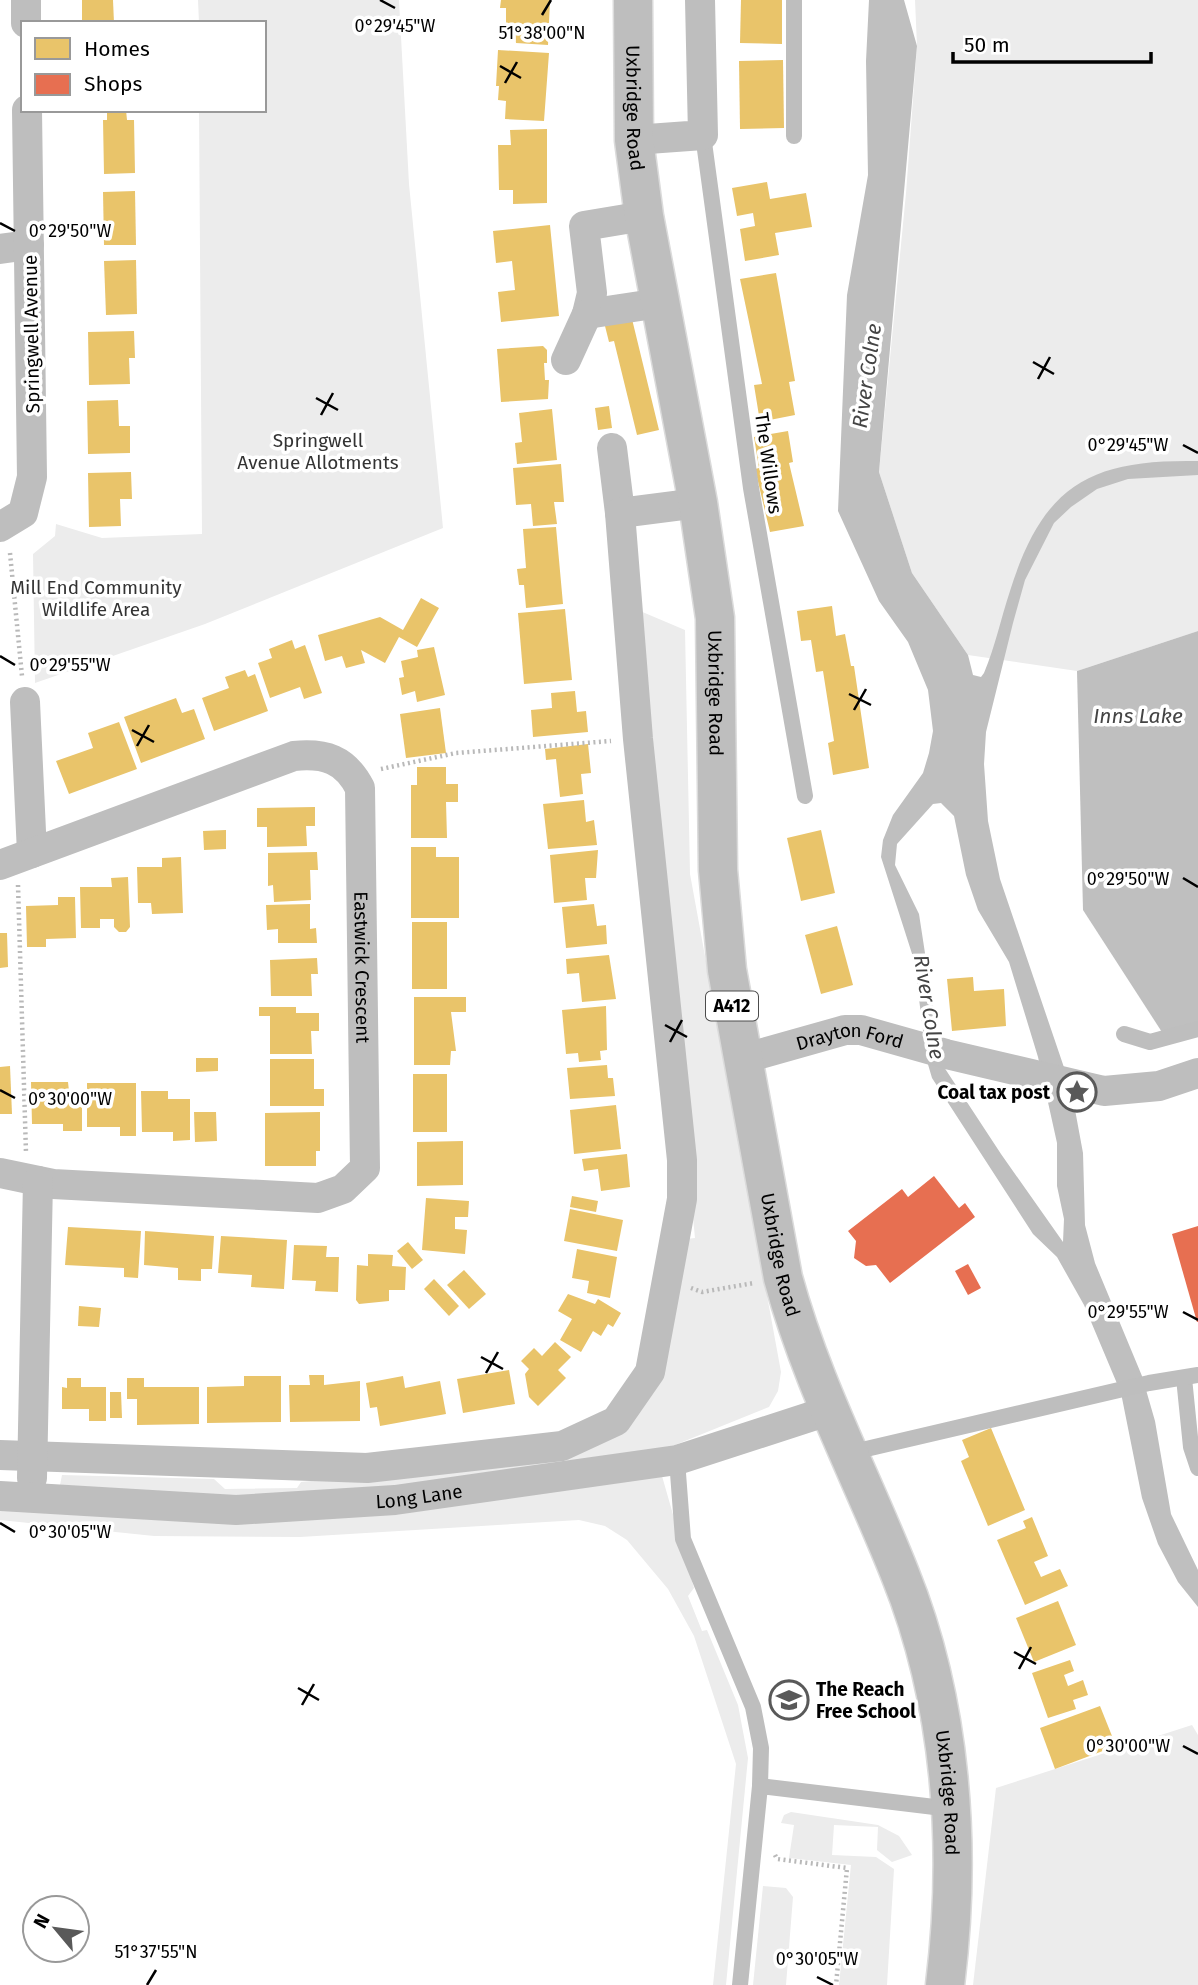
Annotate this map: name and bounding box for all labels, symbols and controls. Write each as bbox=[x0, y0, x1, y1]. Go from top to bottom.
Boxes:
text: 0°29'45"W bbox=[355, 15, 436, 37]
legend bbox=[21, 21, 266, 112]
scale bar bbox=[953, 21, 1151, 65]
text: 51°38'00"N bbox=[498, 22, 586, 44]
text: 50 m bbox=[964, 32, 1010, 58]
text: Homes bbox=[84, 36, 150, 62]
street label: Uxbridge Road bbox=[621, 45, 649, 172]
text: Shops bbox=[84, 71, 142, 97]
text: 0°29'50"W bbox=[29, 220, 111, 242]
street label: Springwell Avenue bbox=[19, 255, 44, 413]
water label: River Colne bbox=[847, 322, 887, 430]
street label: The Willows bbox=[750, 411, 787, 515]
park label: Springwell Avenue Allotments bbox=[237, 429, 399, 474]
text: 0°29'45"W bbox=[1088, 434, 1169, 456]
park label: Mill End Community Wildlife Area bbox=[10, 576, 182, 621]
street label: Uxbridge Road bbox=[703, 630, 728, 756]
text: 0°29'55"W bbox=[29, 654, 111, 676]
water label: Inns Lake bbox=[1093, 703, 1183, 729]
text: 0°29'50"W bbox=[1087, 868, 1169, 890]
street label: Eastwick Crescent bbox=[349, 891, 374, 1044]
water label: River Colne bbox=[908, 953, 950, 1061]
road number: A412 bbox=[706, 992, 758, 1021]
street label: Drayton Ford bbox=[793, 1018, 906, 1055]
place icon: Coal tax post bbox=[1056, 1071, 1098, 1113]
place label: Coal tax post bbox=[937, 1081, 1051, 1104]
text: 0°30'00"W bbox=[28, 1088, 112, 1110]
street label: Uxbridge Road bbox=[756, 1191, 805, 1320]
text: 0°29'55"W bbox=[1087, 1301, 1169, 1323]
street label: Long Lane bbox=[375, 1480, 464, 1513]
text: 0°30'05"W bbox=[29, 1521, 111, 1543]
place label: The Reach Free School bbox=[816, 1678, 916, 1723]
school or university icon: The Reach Free School bbox=[768, 1679, 810, 1721]
street label: Uxbridge Road bbox=[931, 1728, 964, 1856]
text: 0°30'00"W bbox=[1086, 1735, 1170, 1757]
north arrow bbox=[21, 1894, 91, 1964]
text: N bbox=[28, 1910, 55, 1932]
text: 51°37'55"N bbox=[114, 1941, 198, 1963]
text: 0°30'05"W bbox=[776, 1948, 858, 1970]

